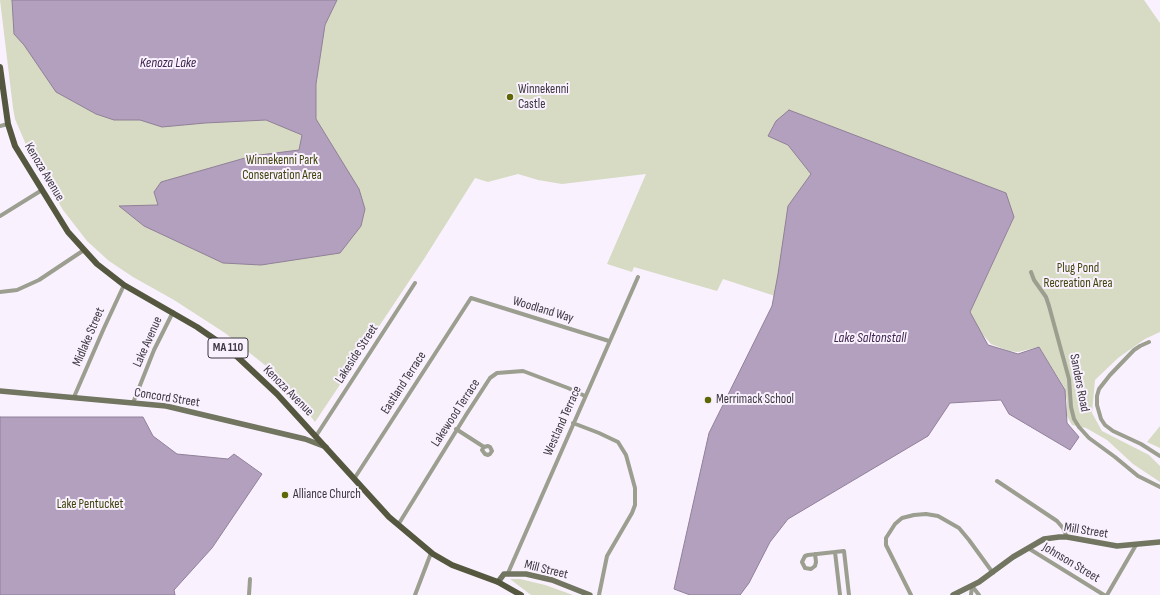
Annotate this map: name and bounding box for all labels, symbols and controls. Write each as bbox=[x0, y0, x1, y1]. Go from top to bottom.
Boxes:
water label: Kenoza Lake bbox=[140, 55, 196, 71]
place label: Winnekenni Castle bbox=[518, 82, 569, 113]
marker: Winnekenni Castle bbox=[505, 92, 515, 102]
street label: Kenoza Avenue bbox=[21, 140, 67, 204]
park label: Winnekenni Park Conservation Area bbox=[242, 153, 322, 184]
park label: Plug Pond Recreation Area bbox=[1044, 261, 1112, 292]
street label: Woodland Way bbox=[511, 293, 575, 327]
street label: Midlake Street bbox=[70, 305, 108, 369]
street label: Lake Avenue bbox=[130, 314, 166, 370]
street label: Lakeside Street bbox=[332, 322, 382, 386]
water label: Lake Saltonstall bbox=[834, 330, 906, 346]
road number: MA 110 bbox=[208, 338, 248, 358]
street label: Eastland Terrace bbox=[378, 349, 430, 417]
street label: Sanders Road bbox=[1066, 353, 1092, 413]
street label: Kenoza Avenue bbox=[259, 362, 317, 420]
street label: Lakewood Terrace bbox=[428, 376, 484, 450]
street label: Westland Terrace bbox=[541, 384, 585, 458]
street label: Concord Street bbox=[133, 385, 201, 411]
place label: Merrimack School bbox=[716, 392, 794, 408]
marker: Merrimack School bbox=[703, 395, 713, 405]
place label: Alliance Church bbox=[293, 487, 361, 503]
marker: Alliance Church bbox=[280, 490, 290, 500]
park label: Lake Pentucket bbox=[57, 497, 123, 513]
street label: Mill Street bbox=[1063, 520, 1109, 542]
street label: Johnson Street bbox=[1039, 540, 1103, 586]
street label: Mill Street bbox=[523, 557, 569, 583]

